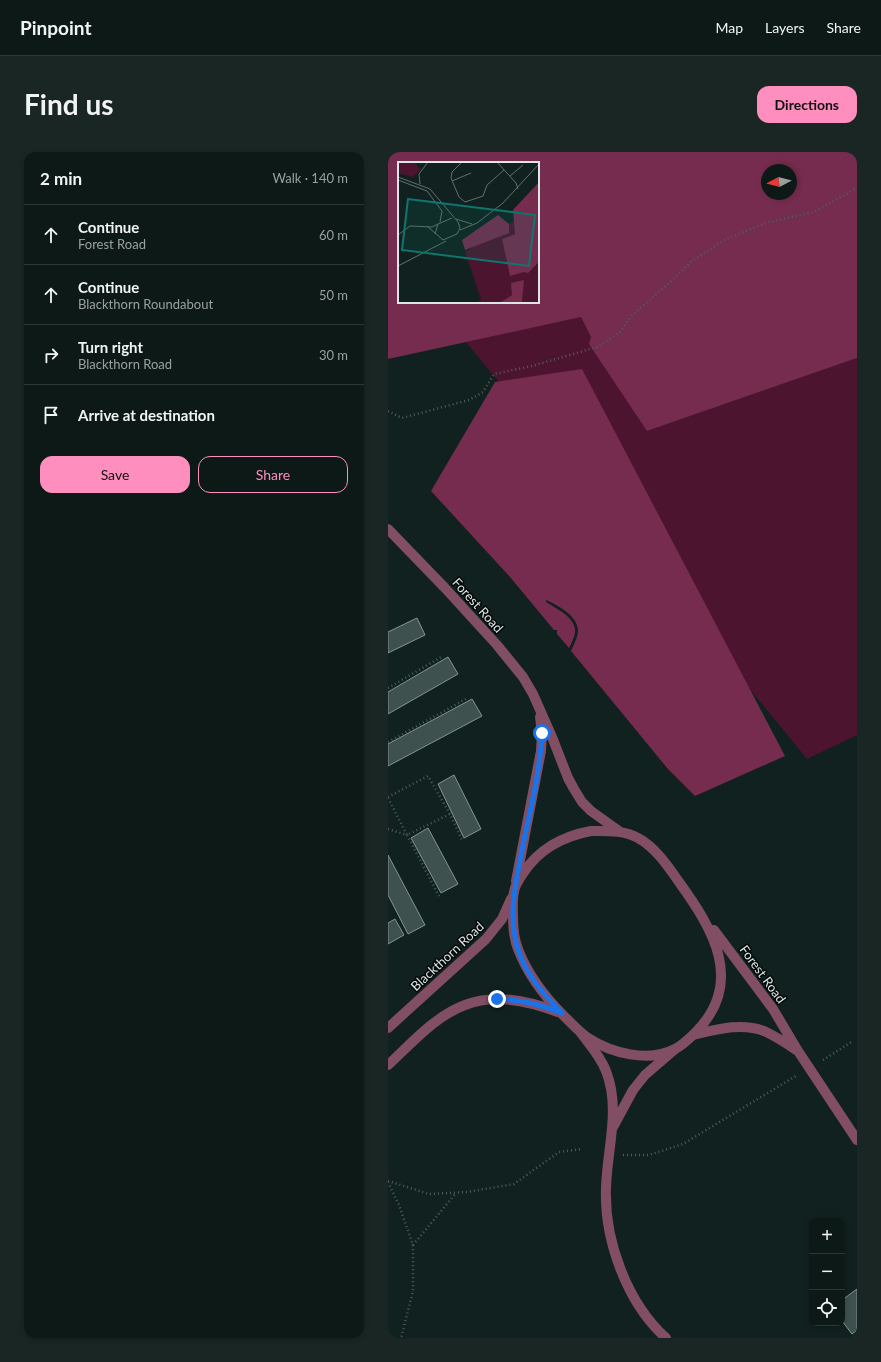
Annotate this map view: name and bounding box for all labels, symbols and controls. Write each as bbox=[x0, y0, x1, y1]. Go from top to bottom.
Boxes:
text: Pinpoint bbox=[20, 16, 91, 39]
text: Map bbox=[715, 19, 743, 36]
text: Layers bbox=[765, 19, 805, 36]
text: Share bbox=[827, 19, 861, 36]
button: Directions bbox=[757, 86, 857, 123]
text: Find us bbox=[24, 87, 114, 121]
inset map bbox=[398, 162, 539, 303]
north arrow bbox=[761, 164, 797, 200]
text: 2 min bbox=[40, 168, 82, 189]
text: Walk · 140 m bbox=[272, 170, 348, 186]
text: Continue bbox=[78, 218, 139, 236]
icon: ahead bbox=[40, 224, 62, 246]
text: 60 m bbox=[319, 227, 348, 243]
text: Forest Road bbox=[78, 236, 146, 252]
text: Continue bbox=[78, 278, 139, 296]
icon: ahead bbox=[40, 284, 62, 306]
text: 50 m bbox=[319, 287, 348, 303]
text: Blackthorn Roundabout bbox=[78, 296, 213, 312]
text: Turn right bbox=[78, 338, 143, 356]
icon: right bbox=[40, 344, 62, 366]
text: 30 m bbox=[319, 347, 348, 363]
text: Blackthorn Road bbox=[78, 356, 172, 372]
icon: arrive bbox=[40, 404, 62, 426]
text: Arrive at destination bbox=[78, 406, 215, 424]
button: Save bbox=[40, 456, 190, 493]
button: Share bbox=[198, 456, 348, 493]
street label: Forest Road bbox=[449, 574, 507, 636]
route start bbox=[533, 724, 551, 742]
street label: Blackthorn Road bbox=[407, 918, 487, 994]
street label: Forest Road bbox=[737, 942, 789, 1006]
route end bbox=[488, 990, 506, 1008]
map controls bbox=[809, 1218, 845, 1326]
button: + bbox=[809, 1218, 845, 1254]
button: − bbox=[809, 1254, 845, 1290]
button: locate bbox=[809, 1290, 845, 1326]

